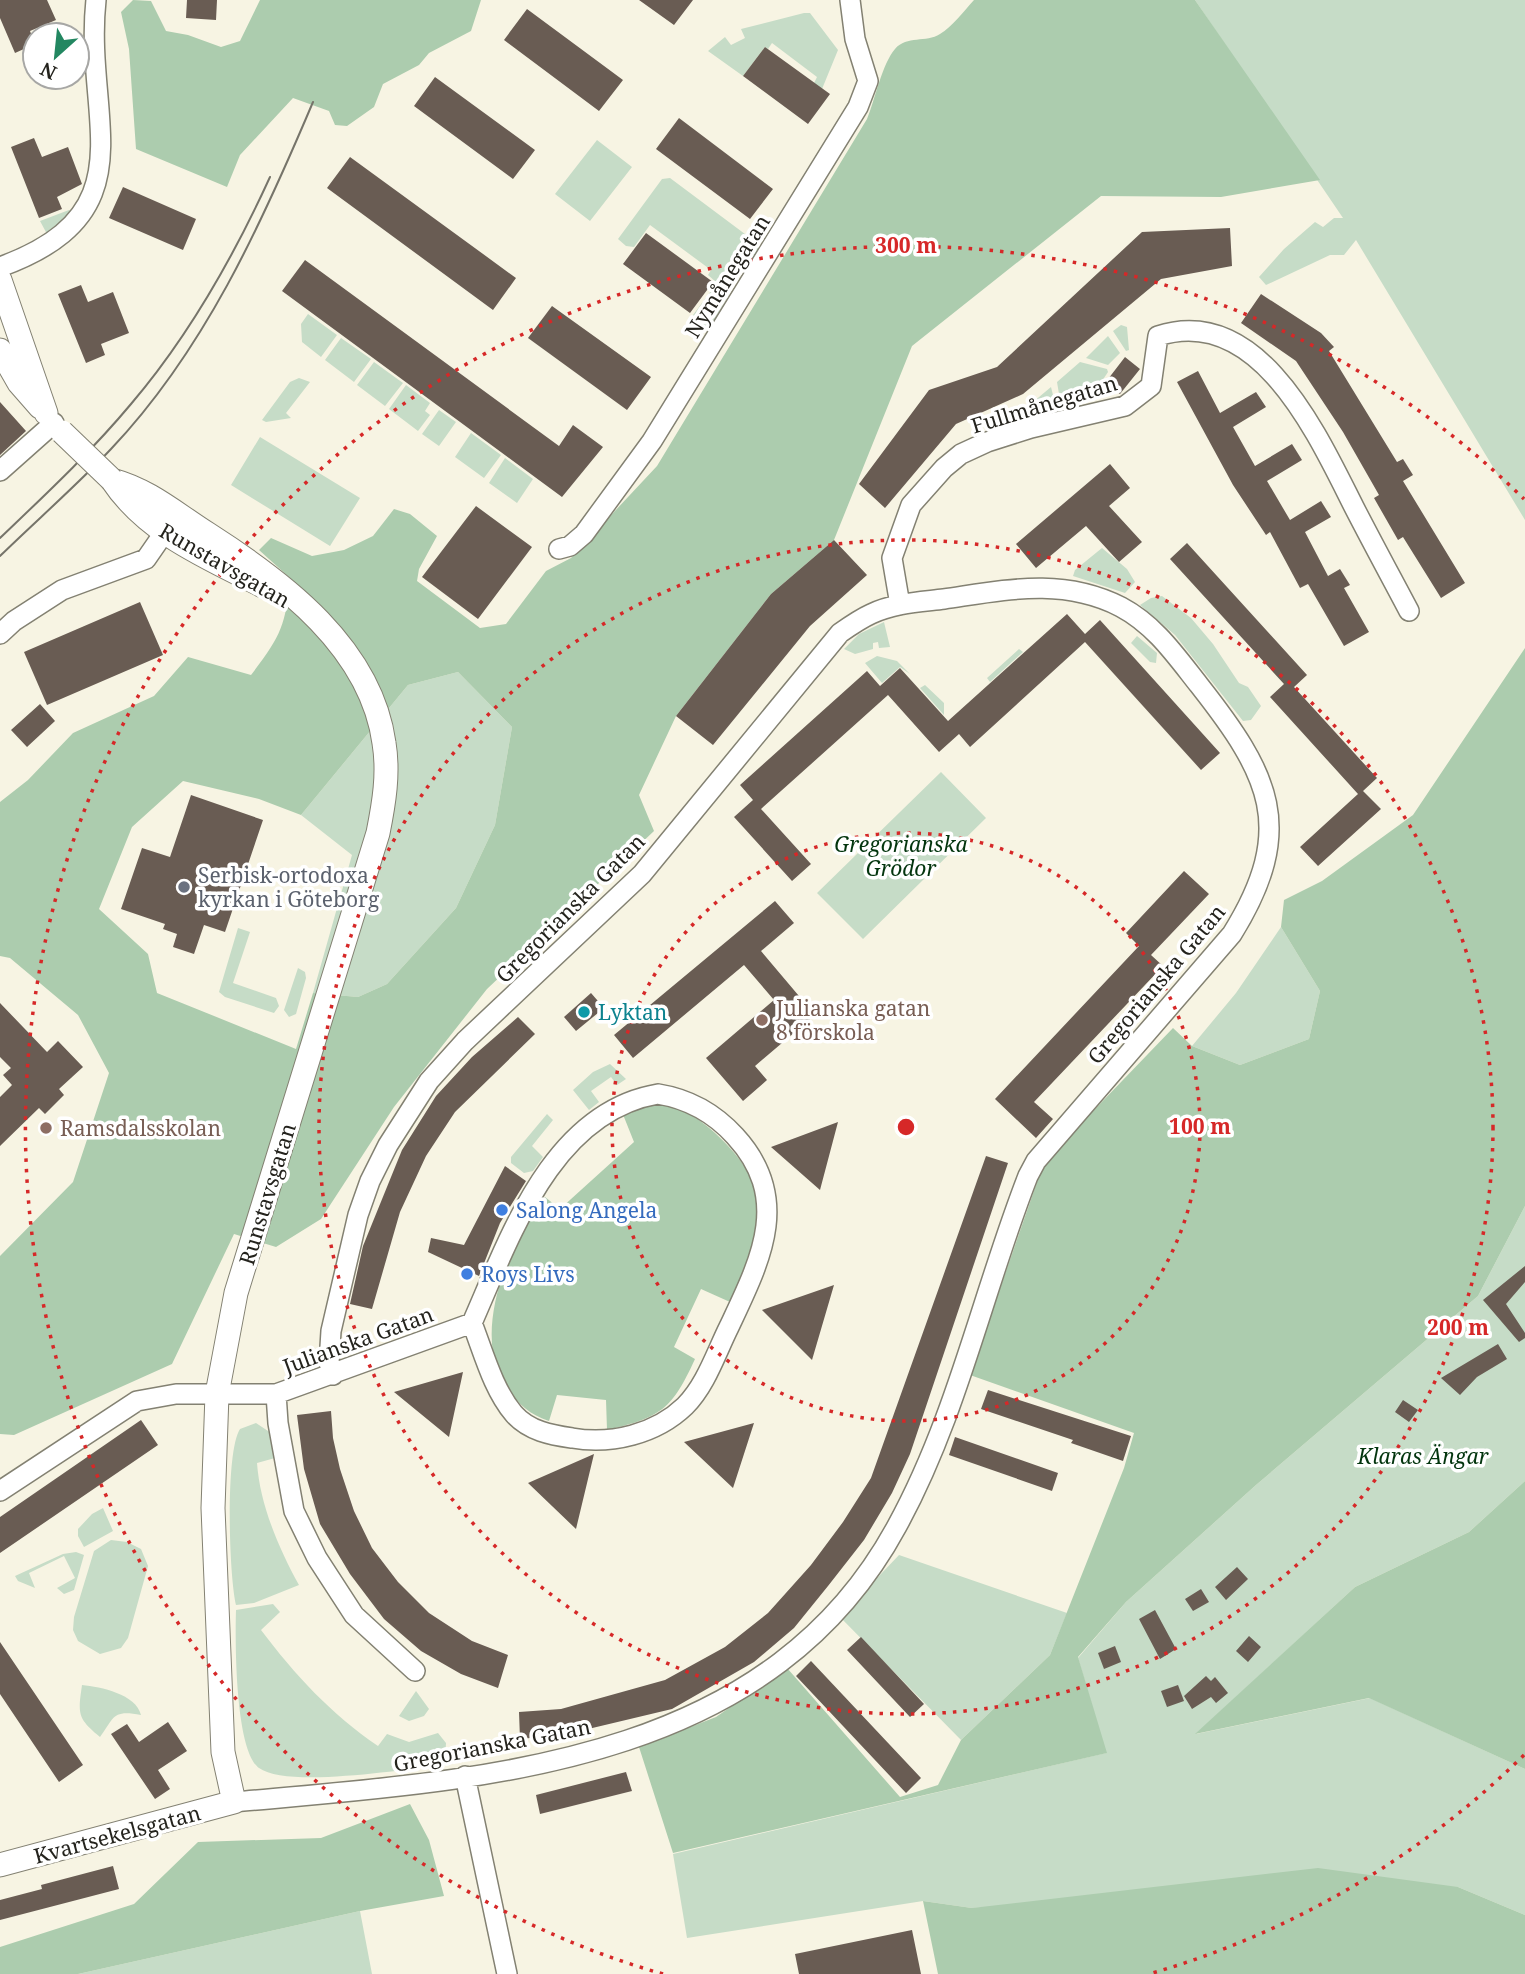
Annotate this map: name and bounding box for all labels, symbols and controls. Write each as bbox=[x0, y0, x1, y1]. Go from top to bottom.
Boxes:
north arrow bbox=[21, 21, 91, 91]
text: N bbox=[36, 56, 61, 86]
street label: Nymånegatan bbox=[678, 209, 776, 343]
text: 300 m bbox=[875, 231, 937, 259]
street label: Fullmånegatan bbox=[968, 369, 1120, 439]
street label: Runstavsgatan bbox=[154, 516, 296, 614]
street label: Gregorianska Gatan bbox=[489, 827, 651, 989]
park label: Gregorianska Grödor bbox=[834, 830, 968, 882]
place label: Serbisk-ortodoxa kyrkan i Göteborg bbox=[198, 861, 380, 913]
marker: Serbisk-ortodoxa kyrkan i Göteborg bbox=[176, 879, 192, 895]
street label: Gregorianska Gatan bbox=[1081, 898, 1231, 1070]
place label: Julianska gatan 8 förskola bbox=[775, 994, 930, 1046]
place label: Lyktan bbox=[598, 998, 667, 1026]
marker: Lyktan bbox=[576, 1004, 592, 1020]
marker: Julianska gatan 8 förskola bbox=[754, 1012, 770, 1028]
text: 100 m bbox=[1169, 1112, 1231, 1140]
place label: Ramsdalsskolan bbox=[60, 1114, 221, 1142]
centre of rings bbox=[894, 1115, 918, 1139]
marker: Ramsdalsskolan bbox=[38, 1120, 54, 1136]
street label: Runstavsgatan bbox=[232, 1120, 302, 1268]
place label: Salong Angela bbox=[516, 1196, 657, 1224]
marker: Salong Angela bbox=[494, 1202, 510, 1218]
place label: Roys Livs bbox=[481, 1260, 575, 1288]
marker: Roys Livs bbox=[459, 1266, 475, 1282]
street label: Julianska Gatan bbox=[278, 1300, 437, 1381]
text: 200 m bbox=[1427, 1313, 1489, 1341]
park label: Klaras Ängar bbox=[1356, 1442, 1489, 1470]
street label: Gregorianska Gatan bbox=[391, 1712, 593, 1778]
street label: Kvartsekelsgatan bbox=[30, 1798, 204, 1870]

